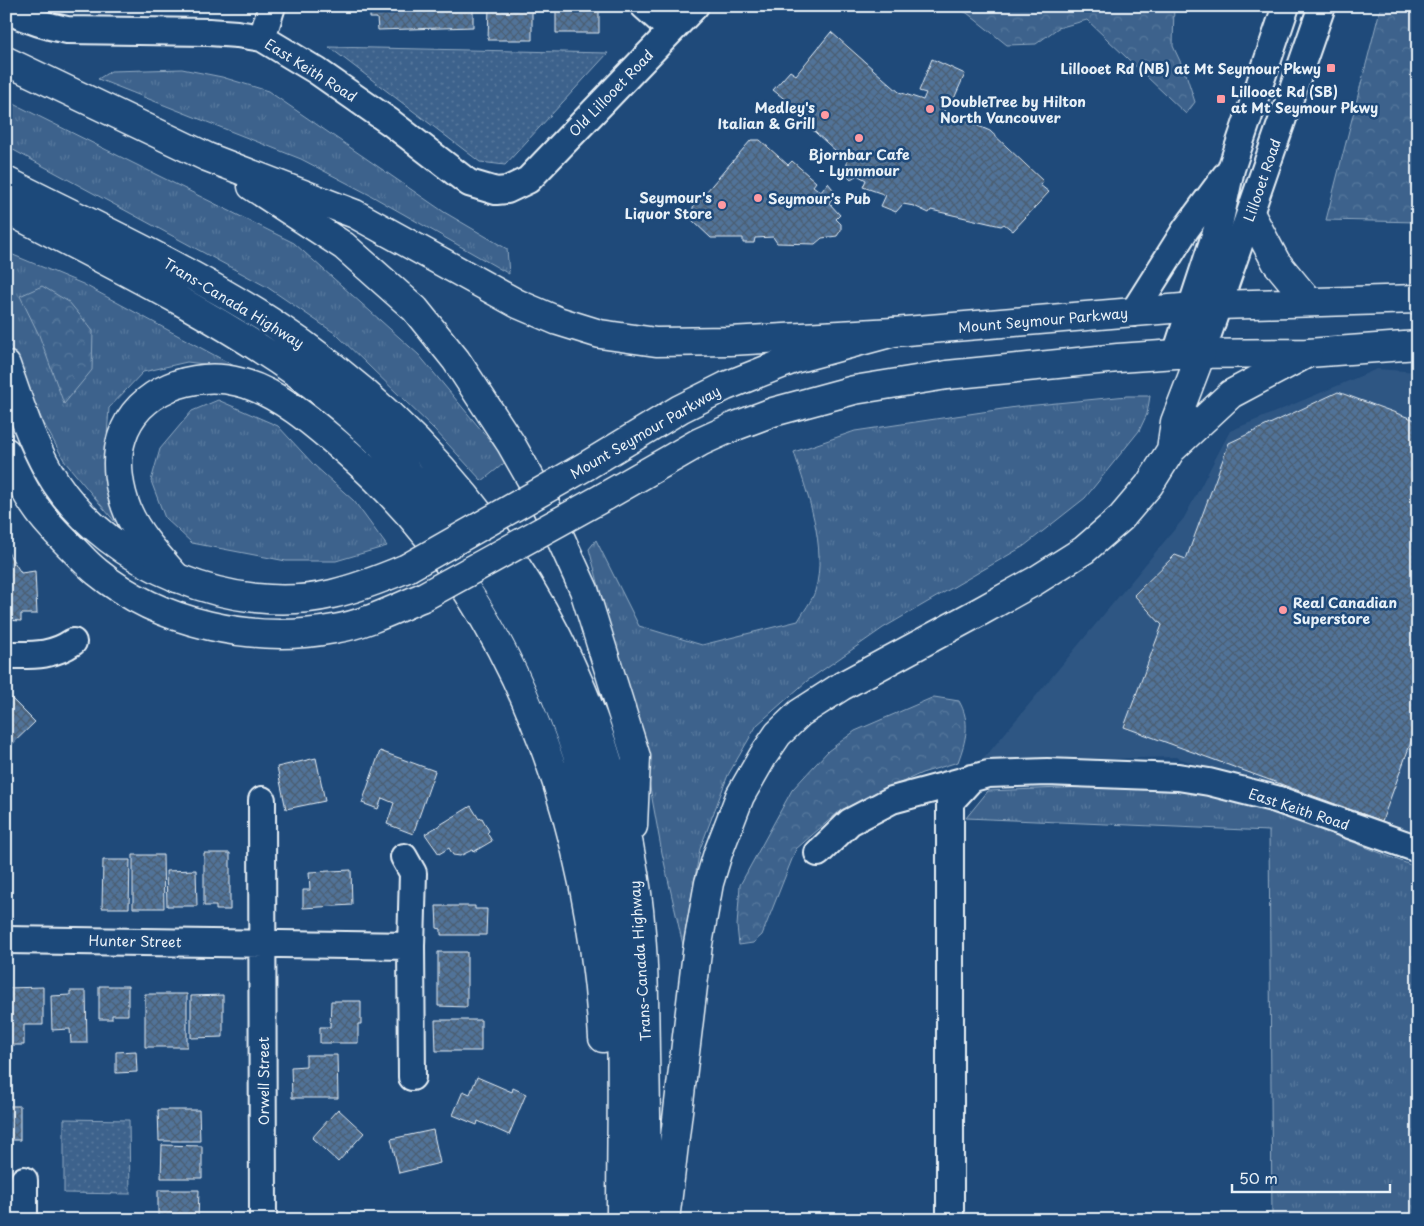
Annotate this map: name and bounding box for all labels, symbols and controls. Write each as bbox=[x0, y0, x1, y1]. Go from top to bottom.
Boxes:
street label: East Keith Road bbox=[261, 33, 361, 107]
street label: Old Lillooet Road bbox=[564, 45, 658, 141]
place label: Lillooet Rd (NB) at Mt Seymour Pkwy bbox=[1060, 58, 1321, 79]
marker: Lillooet Rd (NB) at Mt Seymour Pkwy bbox=[1325, 62, 1337, 74]
place label: Lillooet Rd (SB) at Mt Seymour Pkwy bbox=[1231, 81, 1378, 118]
place label: DoubleTree by Hilton North Vancouver bbox=[940, 91, 1086, 128]
marker: Lillooet Rd (SB) at Mt Seymour Pkwy bbox=[1215, 93, 1227, 105]
place label: Medley's Italian & Grill bbox=[718, 97, 815, 134]
marker: DoubleTree by Hilton North Vancouver bbox=[924, 103, 936, 115]
marker: Medley's Italian & Grill bbox=[819, 109, 831, 121]
marker: Bjornbar Cafe - Lynnmour bbox=[853, 132, 865, 144]
street label: Lillooet Road bbox=[1238, 136, 1286, 224]
place label: Bjornbar Cafe - Lynnmour bbox=[808, 144, 910, 181]
place label: Seymour's Liquor Store bbox=[625, 187, 712, 224]
place label: Seymour's Pub bbox=[768, 188, 871, 209]
marker: Seymour's Pub bbox=[752, 192, 764, 204]
marker: Seymour's Liquor Store bbox=[716, 199, 728, 211]
street label: Trans-Canada Highway bbox=[160, 253, 308, 353]
street label: Mount Seymour Parkway bbox=[957, 302, 1129, 338]
street label: Mount Seymour Parkway bbox=[566, 380, 724, 484]
place label: Real Canadian Superstore bbox=[1293, 592, 1397, 629]
marker: Real Canadian Superstore bbox=[1277, 604, 1289, 616]
street label: East Keith Road bbox=[1246, 783, 1352, 835]
street label: Trans-Canada Highway bbox=[624, 880, 656, 1042]
street label: Hunter Street bbox=[88, 930, 182, 952]
street label: Orwell Street bbox=[253, 1036, 274, 1125]
scale bar bbox=[1232, 1161, 1389, 1193]
text: 50 m bbox=[1239, 1166, 1278, 1189]

